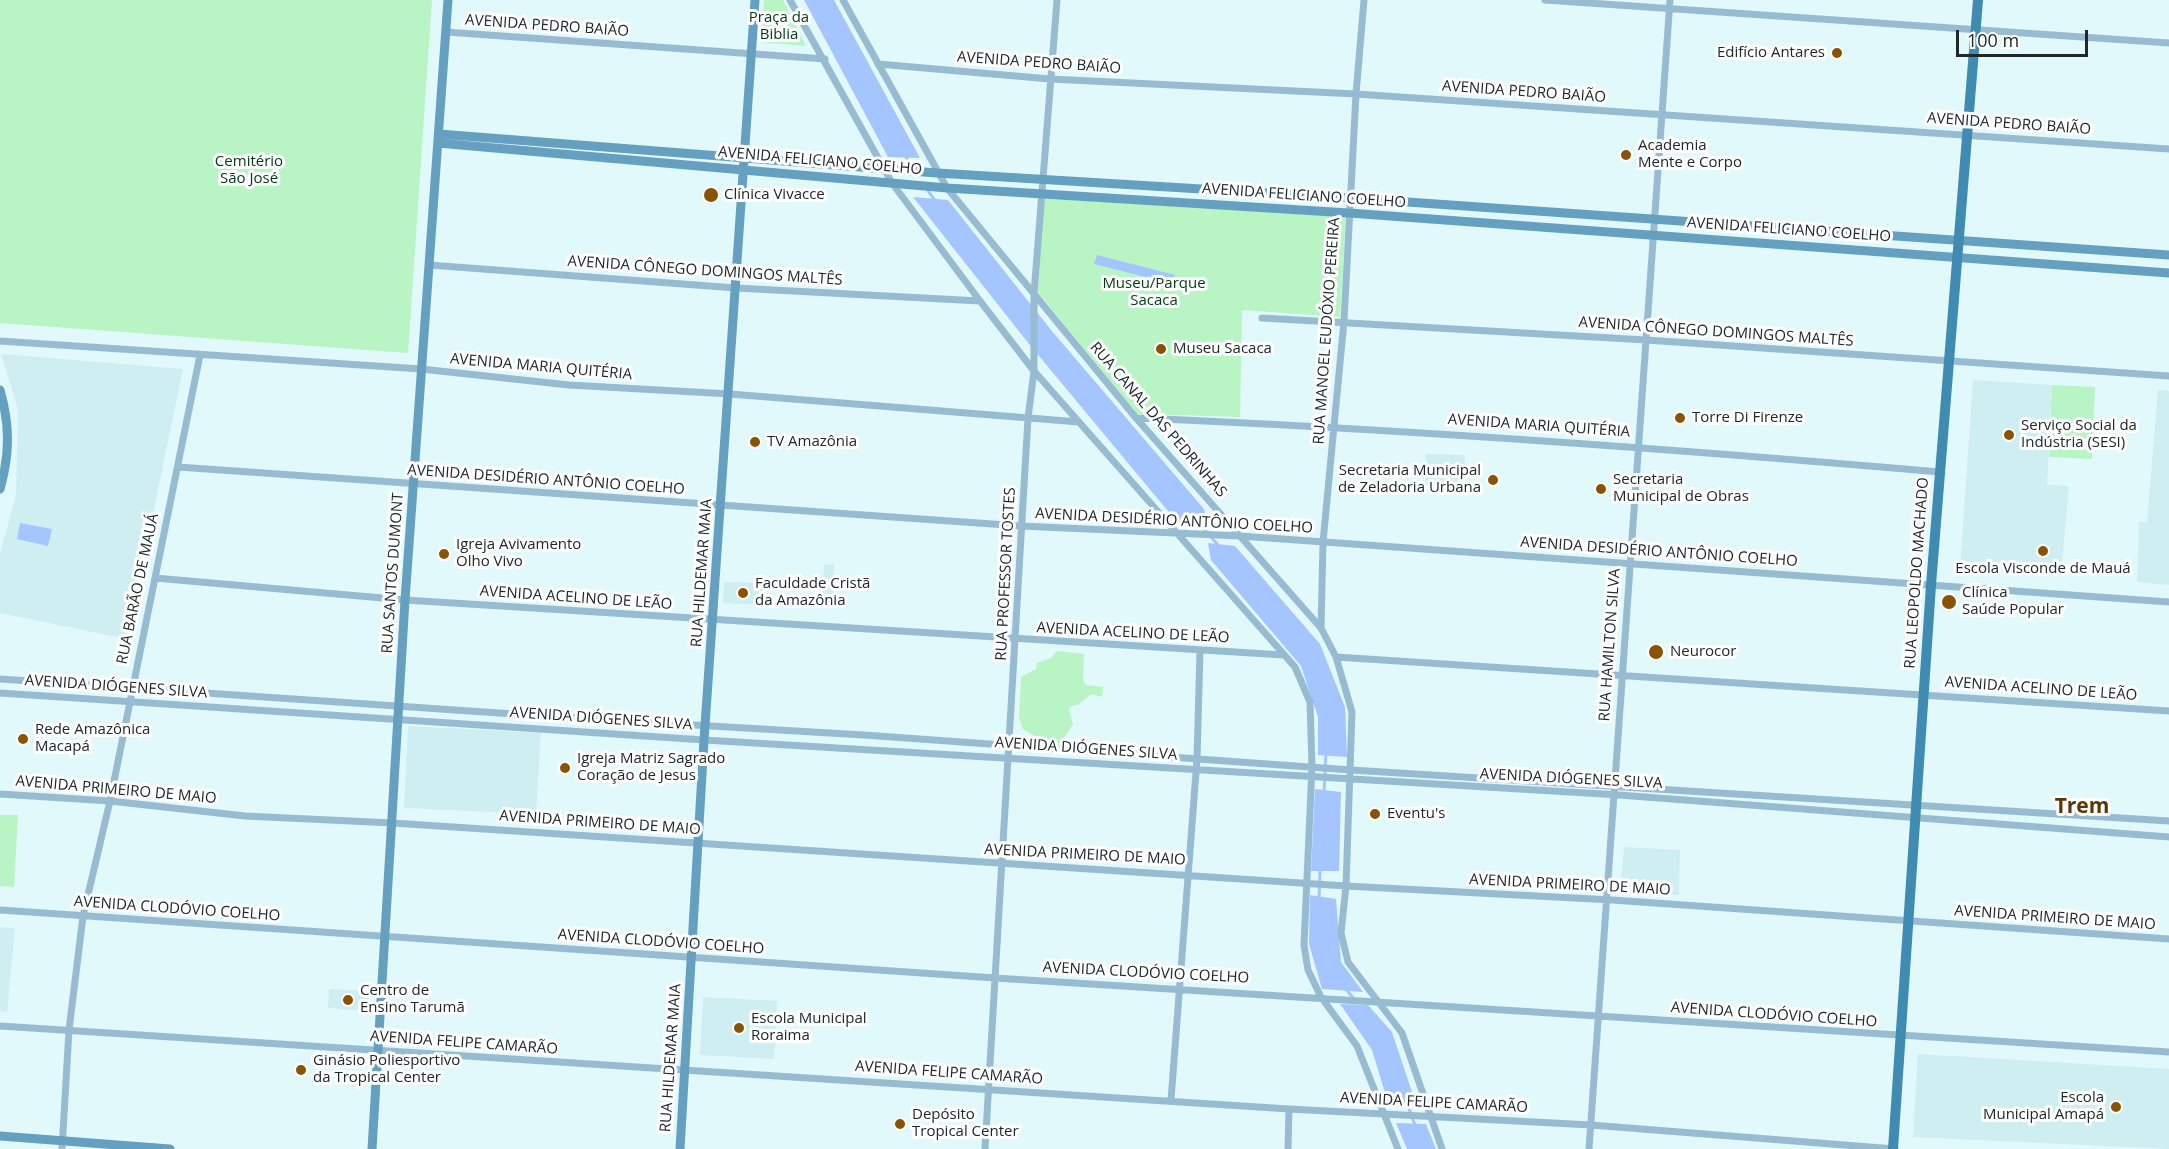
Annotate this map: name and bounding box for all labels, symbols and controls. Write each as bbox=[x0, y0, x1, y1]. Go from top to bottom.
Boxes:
park label: Praça da Biblia bbox=[749, 9, 809, 44]
street label: AVENIDA PEDRO BAIÃO bbox=[465, 11, 629, 41]
scale bar bbox=[1959, 18, 2091, 56]
text: 100 m bbox=[1967, 28, 2019, 52]
place label: Edifício Antares bbox=[1717, 44, 1825, 62]
marker: Edifício Antares bbox=[1830, 46, 1844, 60]
street label: AVENIDA PEDRO BAIÃO bbox=[957, 48, 1121, 78]
street label: AVENIDA PEDRO BAIÃO bbox=[1442, 77, 1606, 107]
street label: AVENIDA PEDRO BAIÃO bbox=[1927, 109, 2091, 139]
place label: Academia Mente e Corpo bbox=[1638, 137, 1742, 172]
street label: AVENIDA FELICIANO COELHO bbox=[717, 143, 923, 179]
marker: Academia Mente e Corpo bbox=[1619, 148, 1633, 162]
park label: Cemitério São José bbox=[215, 153, 283, 188]
street label: AVENIDA FELICIANO COELHO bbox=[1201, 180, 1407, 212]
marker: Clínica Vivacce bbox=[702, 186, 720, 204]
place label: Clínica Vivacce bbox=[724, 186, 825, 204]
street label: AVENIDA FELICIANO COELHO bbox=[1686, 214, 1892, 246]
street label: RUA MANOEL EUDÓXIO PEREIRA bbox=[1310, 217, 1344, 445]
street label: AVENIDA CÔNEGO DOMINGOS MALTÊS bbox=[567, 252, 843, 290]
park label: Museu/Parque Sacaca bbox=[1102, 275, 1206, 310]
street label: AVENIDA CÔNEGO DOMINGOS MALTÊS bbox=[1578, 313, 1854, 351]
street label: RUA CANAL DAS PEDRINHAS bbox=[1086, 339, 1230, 501]
place label: Museu Sacaca bbox=[1173, 340, 1272, 358]
marker: Museu Sacaca bbox=[1154, 342, 1168, 356]
street label: AVENIDA MARIA QUITÉRIA bbox=[449, 350, 633, 384]
place label: Torre Di Firenze bbox=[1692, 409, 1803, 427]
street label: AVENIDA MARIA QUITÉRIA bbox=[1447, 411, 1631, 441]
marker: Torre Di Firenze bbox=[1673, 411, 1687, 425]
place label: Serviço Social da Indústria (SESI) bbox=[2021, 417, 2137, 452]
marker: Serviço Social da Indústria (SESI) bbox=[2002, 428, 2016, 442]
place label: TV Amazônia bbox=[767, 433, 857, 451]
marker: TV Amazônia bbox=[748, 435, 762, 449]
street label: AVENIDA DESIDÉRIO ANTÔNIO COELHO bbox=[407, 461, 685, 499]
place label: Secretaria Municipal de Zeladoria Urbana bbox=[1338, 462, 1481, 497]
place label: Secretaria Municipal de Obras bbox=[1613, 471, 1749, 506]
marker: Secretaria Municipal de Zeladoria Urbana bbox=[1486, 473, 1500, 487]
street label: RUA LEOPOLDO MACHADO bbox=[1901, 477, 1933, 669]
marker: Secretaria Municipal de Obras bbox=[1594, 482, 1608, 496]
street label: RUA PROFESSOR TOSTES bbox=[992, 487, 1020, 661]
street label: RUA SANTOS DUMONT bbox=[378, 492, 408, 654]
street label: RUA HILDEMAR MAIA bbox=[688, 498, 716, 648]
street label: AVENIDA DESIDÉRIO ANTÔNIO COELHO bbox=[1035, 505, 1313, 537]
street label: RUA BARÃO DE MAUÁ bbox=[113, 512, 163, 666]
street label: AVENIDA DESIDÉRIO ANTÔNIO COELHO bbox=[1520, 533, 1798, 571]
place label: Igreja Avivamento Olho Vivo bbox=[456, 536, 581, 571]
marker: Escola Visconde de Mauá bbox=[2036, 544, 2050, 558]
marker: Igreja Avivamento Olho Vivo bbox=[437, 547, 451, 561]
place label: Escola Visconde de Mauá bbox=[1955, 560, 2131, 578]
street label: RUA HAMILTON SILVA bbox=[1596, 568, 1624, 722]
place label: Faculdade Cristã da Amazônia bbox=[755, 575, 870, 610]
street label: AVENIDA ACELINO DE LEÃO bbox=[479, 582, 673, 614]
place label: Clínica Saúde Popular bbox=[1962, 584, 2064, 619]
marker: Faculdade Cristã da Amazônia bbox=[736, 586, 750, 600]
marker: Clínica Saúde Popular bbox=[1940, 593, 1958, 611]
street label: AVENIDA ACELINO DE LEÃO bbox=[1036, 619, 1230, 647]
marker: Neurocor bbox=[1647, 643, 1665, 661]
place label: Neurocor bbox=[1670, 643, 1736, 661]
street label: AVENIDA DIÓGENES SILVA bbox=[24, 672, 208, 702]
street label: AVENIDA ACELINO DE LEÃO bbox=[1944, 673, 2138, 705]
street label: AVENIDA DIÓGENES SILVA bbox=[509, 704, 693, 734]
place label: Rede Amazônica Macapá bbox=[35, 721, 150, 756]
marker: Rede Amazônica Macapá bbox=[16, 732, 30, 746]
street label: AVENIDA DIÓGENES SILVA bbox=[994, 734, 1178, 764]
place label: Igreja Matriz Sagrado Coração de Jesus bbox=[577, 750, 725, 785]
marker: Igreja Matriz Sagrado Coração de Jesus bbox=[558, 761, 572, 775]
street label: AVENIDA DIÓGENES SILVA bbox=[1479, 765, 1663, 793]
street label: AVENIDA PRIMEIRO DE MAIO bbox=[15, 772, 217, 808]
district label: Trem bbox=[2055, 794, 2109, 820]
place label: Eventu's bbox=[1387, 805, 1445, 823]
street label: AVENIDA PRIMEIRO DE MAIO bbox=[499, 807, 701, 839]
marker: Eventu's bbox=[1368, 807, 1382, 821]
street label: AVENIDA PRIMEIRO DE MAIO bbox=[984, 841, 1186, 869]
street label: AVENIDA PRIMEIRO DE MAIO bbox=[1469, 871, 1671, 899]
street label: AVENIDA CLODÓVIO COELHO bbox=[73, 893, 281, 925]
street label: AVENIDA PRIMEIRO DE MAIO bbox=[1954, 902, 2156, 934]
street label: AVENIDA CLODÓVIO COELHO bbox=[557, 926, 765, 958]
street label: AVENIDA CLODÓVIO COELHO bbox=[1042, 959, 1250, 987]
place label: Centro de Ensino Tarumã bbox=[360, 982, 465, 1017]
street label: RUA HILDEMAR MAIA bbox=[657, 983, 685, 1133]
marker: Centro de Ensino Tarumã bbox=[341, 993, 355, 1007]
street label: AVENIDA CLODÓVIO COELHO bbox=[1670, 999, 1878, 1031]
place label: Escola Municipal Roraima bbox=[751, 1010, 867, 1045]
marker: Escola Municipal Roraima bbox=[732, 1021, 746, 1035]
street label: AVENIDA FELIPE CAMARÃO bbox=[370, 1027, 558, 1059]
place label: Ginásio Poliesportivo da Tropical Center bbox=[313, 1052, 460, 1087]
street label: AVENIDA FELIPE CAMARÃO bbox=[855, 1057, 1043, 1089]
marker: Ginásio Poliesportivo da Tropical Center bbox=[294, 1063, 308, 1077]
street label: AVENIDA FELIPE CAMARÃO bbox=[1340, 1089, 1528, 1117]
place label: Escola Municipal Amapá bbox=[1983, 1089, 2104, 1124]
marker: Escola Municipal Amapá bbox=[2109, 1100, 2123, 1114]
place label: Depósito Tropical Center bbox=[912, 1106, 1019, 1141]
marker: Depósito Tropical Center bbox=[893, 1117, 907, 1131]

